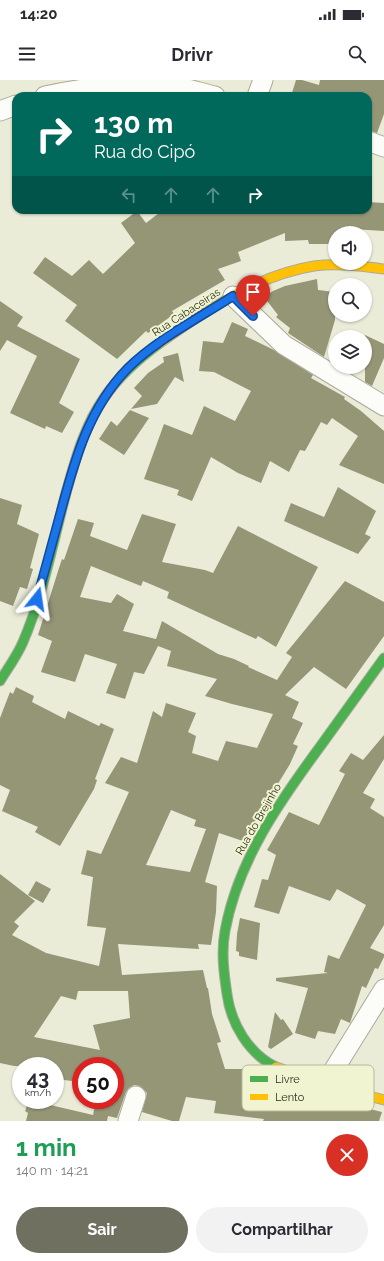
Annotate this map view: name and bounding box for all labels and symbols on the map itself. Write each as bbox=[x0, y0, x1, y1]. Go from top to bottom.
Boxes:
pin bbox=[236, 275, 270, 316]
street label: Rua Cabaceiras bbox=[150, 286, 223, 339]
position arrow bbox=[16, 578, 58, 620]
street label: Rua do Brejinho bbox=[233, 781, 284, 857]
speed limit sign: 50 bbox=[72, 1057, 124, 1109]
legend bbox=[242, 1065, 374, 1111]
text: Livre bbox=[275, 1073, 300, 1086]
text: Lento bbox=[275, 1091, 305, 1104]

